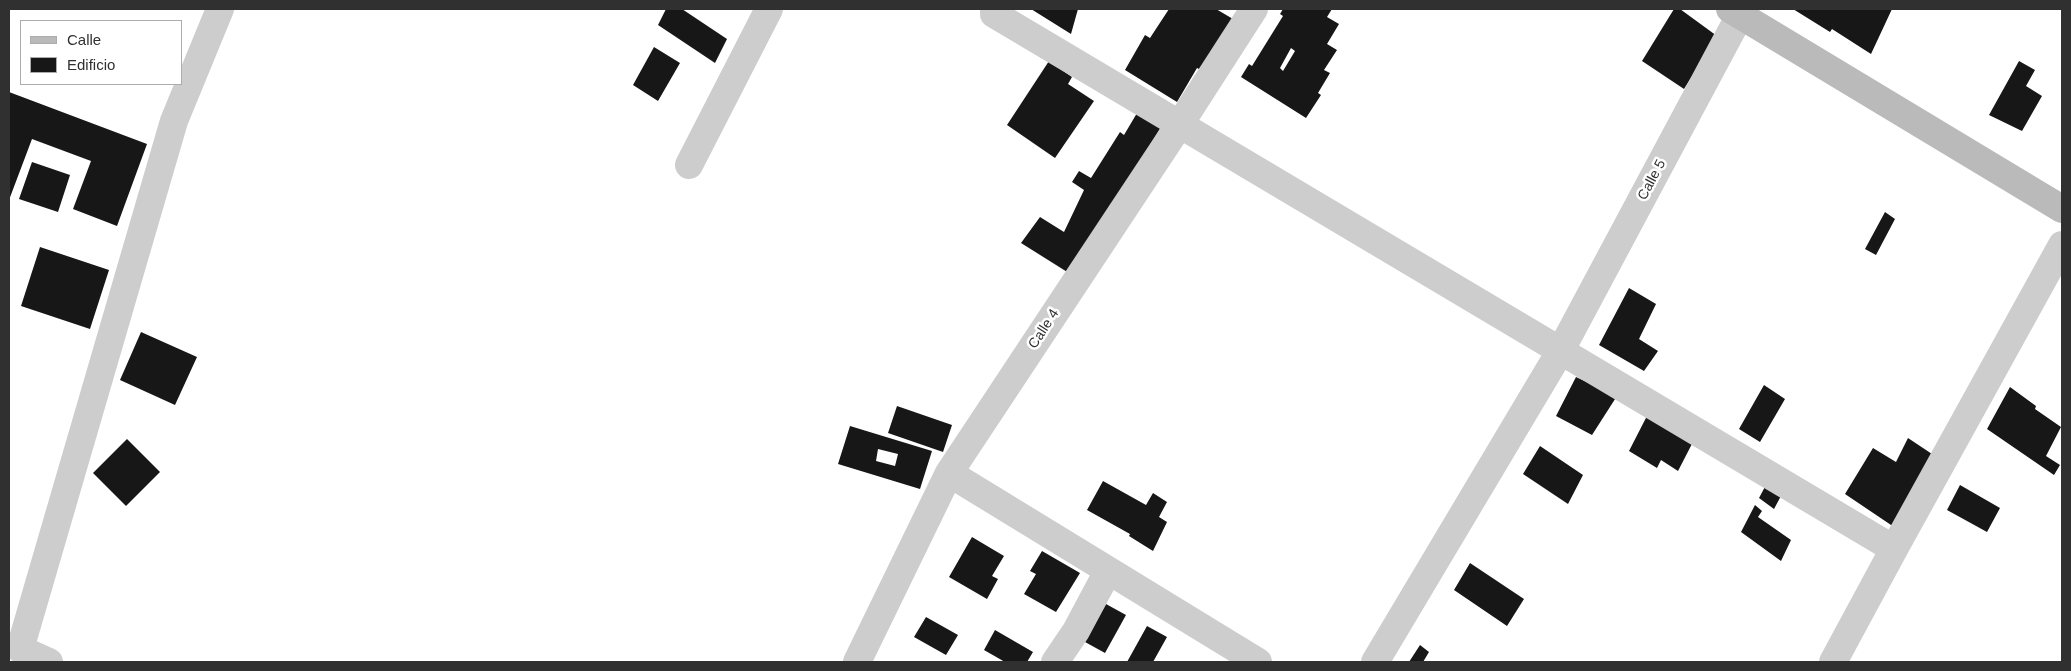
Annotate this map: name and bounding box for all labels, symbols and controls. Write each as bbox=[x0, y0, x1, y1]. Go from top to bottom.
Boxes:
legend bbox=[20, 20, 182, 85]
text: Calle bbox=[67, 31, 101, 48]
text: Edificio bbox=[67, 56, 115, 73]
street label: Calle 5 bbox=[1634, 157, 1670, 203]
street label: Calle 4 bbox=[1025, 306, 1063, 352]

